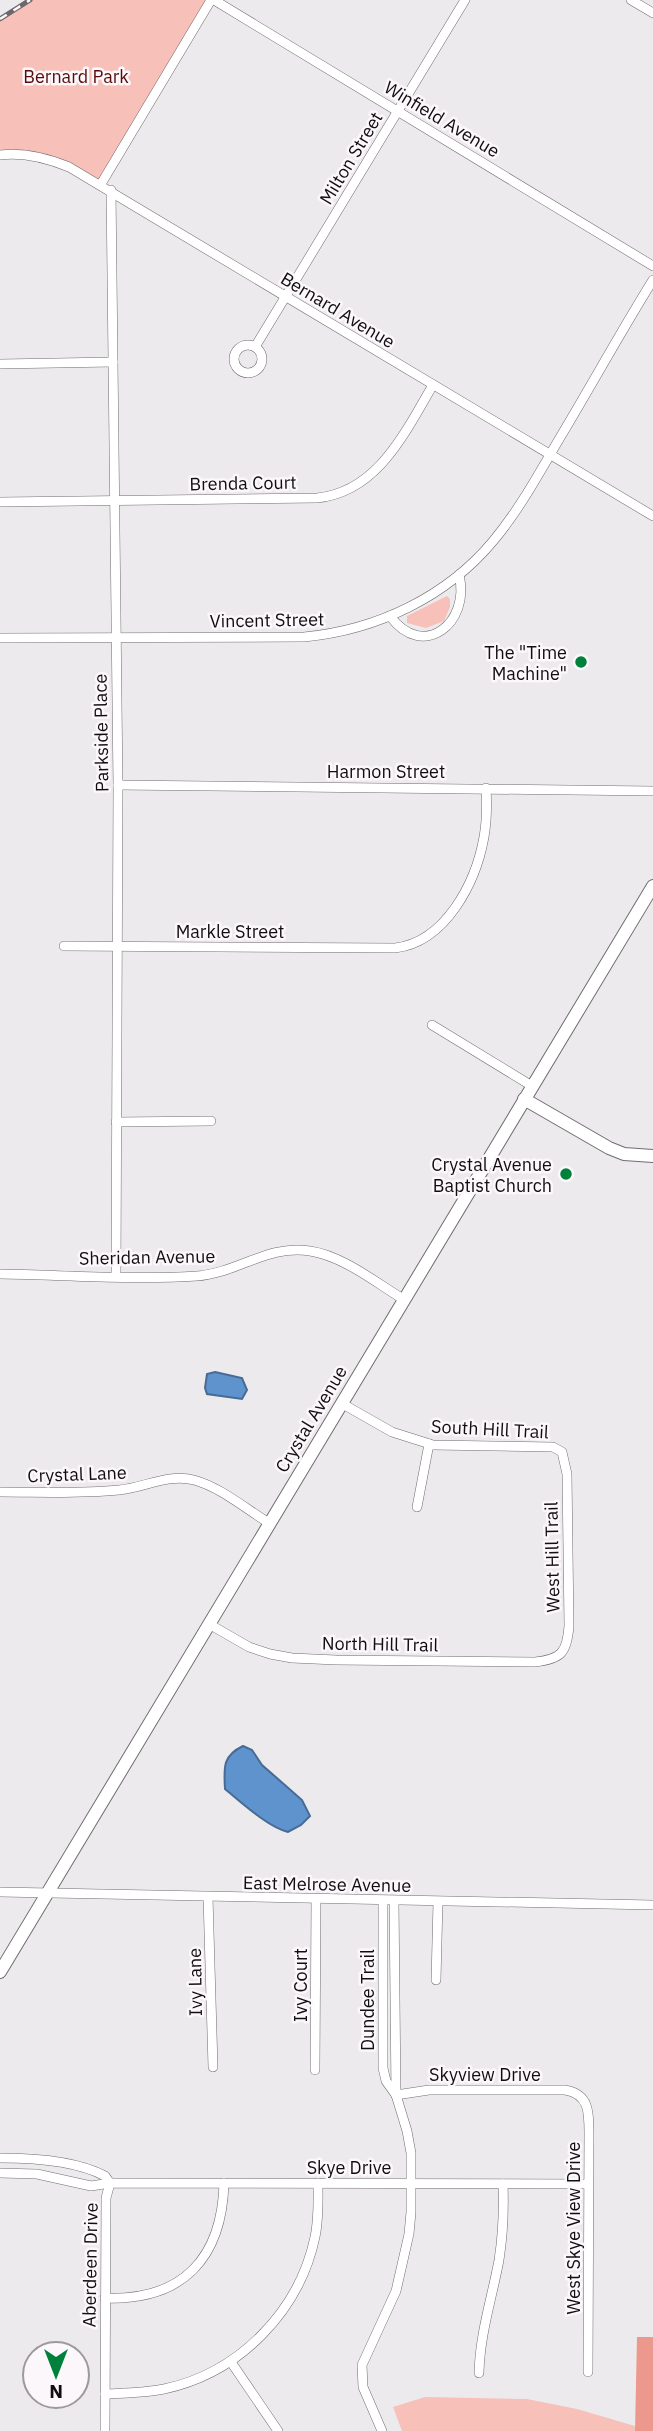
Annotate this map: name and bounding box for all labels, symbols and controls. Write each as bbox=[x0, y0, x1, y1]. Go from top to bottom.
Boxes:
park label: Bernard Park bbox=[23, 65, 129, 88]
street label: Winfield Avenue bbox=[380, 76, 504, 163]
street label: Milton Street bbox=[314, 107, 388, 209]
street label: Bernard Avenue bbox=[277, 267, 399, 353]
street label: Brenda Court bbox=[189, 471, 297, 495]
street label: Vincent Street bbox=[209, 608, 325, 632]
place label: The "Time Machine" bbox=[484, 641, 567, 685]
marker: The "Time Machine" bbox=[573, 654, 589, 670]
street label: Parkside Place bbox=[88, 674, 114, 792]
street label: Harmon Street bbox=[327, 760, 445, 783]
street label: Markle Street bbox=[176, 920, 284, 943]
place label: Crystal Avenue Baptist Church bbox=[431, 1153, 552, 1197]
marker: Crystal Avenue Baptist Church bbox=[558, 1166, 574, 1182]
street label: Sheridan Avenue bbox=[79, 1244, 215, 1270]
street label: Crystal Avenue bbox=[270, 1361, 352, 1477]
street label: South Hill Trail bbox=[431, 1414, 549, 1444]
street label: Crystal Lane bbox=[27, 1461, 127, 1487]
street label: West Hill Trail bbox=[540, 1501, 564, 1613]
street label: North Hill Trail bbox=[322, 1631, 439, 1657]
street label: East Melrose Avenue bbox=[243, 1871, 411, 1897]
street label: Ivy Lane bbox=[183, 1948, 207, 2016]
street label: Ivy Court bbox=[289, 1948, 312, 2022]
street label: Dundee Trail bbox=[356, 1949, 379, 2051]
street label: Skyview Drive bbox=[429, 2063, 541, 2086]
street label: West Skye View Drive bbox=[562, 2141, 585, 2314]
street label: Skye Drive bbox=[307, 2156, 391, 2179]
street label: Aberdeen Drive bbox=[77, 2202, 103, 2328]
north arrow bbox=[21, 2340, 91, 2410]
text: N bbox=[49, 2380, 63, 2404]

